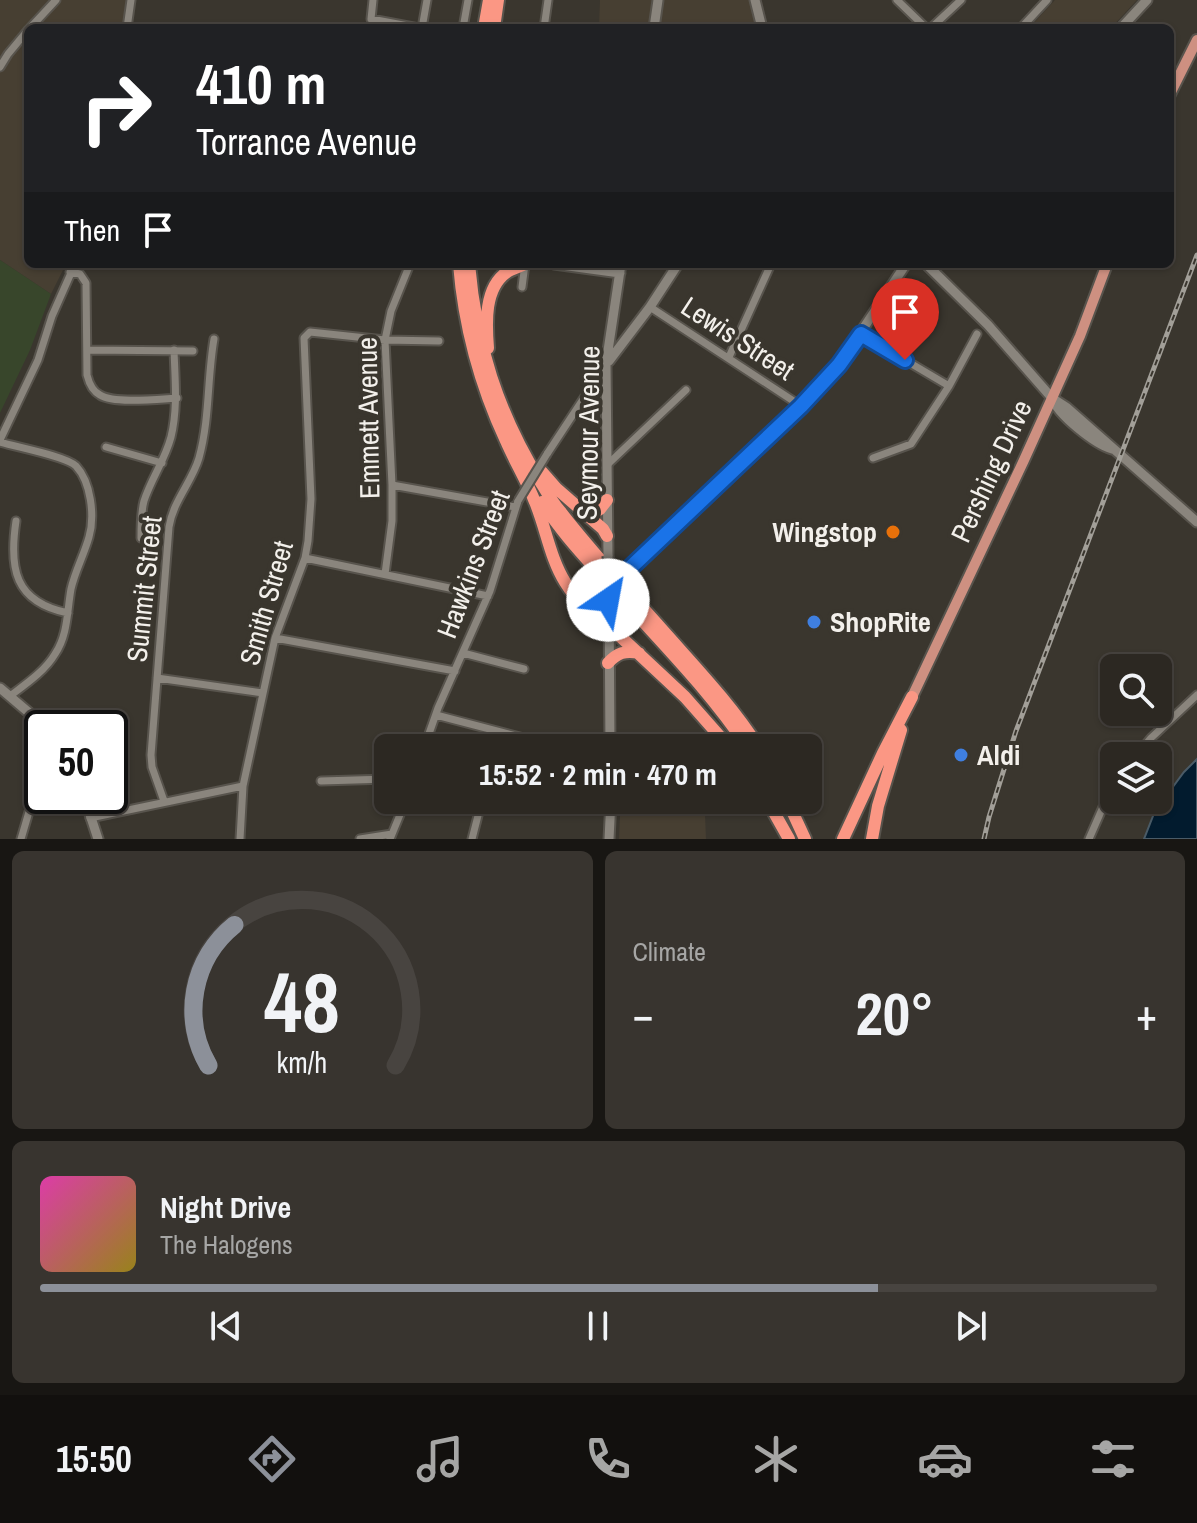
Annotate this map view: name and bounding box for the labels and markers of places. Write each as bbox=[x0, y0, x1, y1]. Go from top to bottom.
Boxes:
pin bbox=[871, 278, 939, 360]
place label: Wingstop bbox=[773, 513, 877, 551]
marker: Wingstop bbox=[884, 523, 902, 541]
place label: ShopRite bbox=[830, 603, 931, 641]
marker: ShopRite bbox=[805, 613, 823, 631]
place label: Aldi bbox=[977, 736, 1020, 774]
marker: Aldi bbox=[952, 746, 970, 764]

